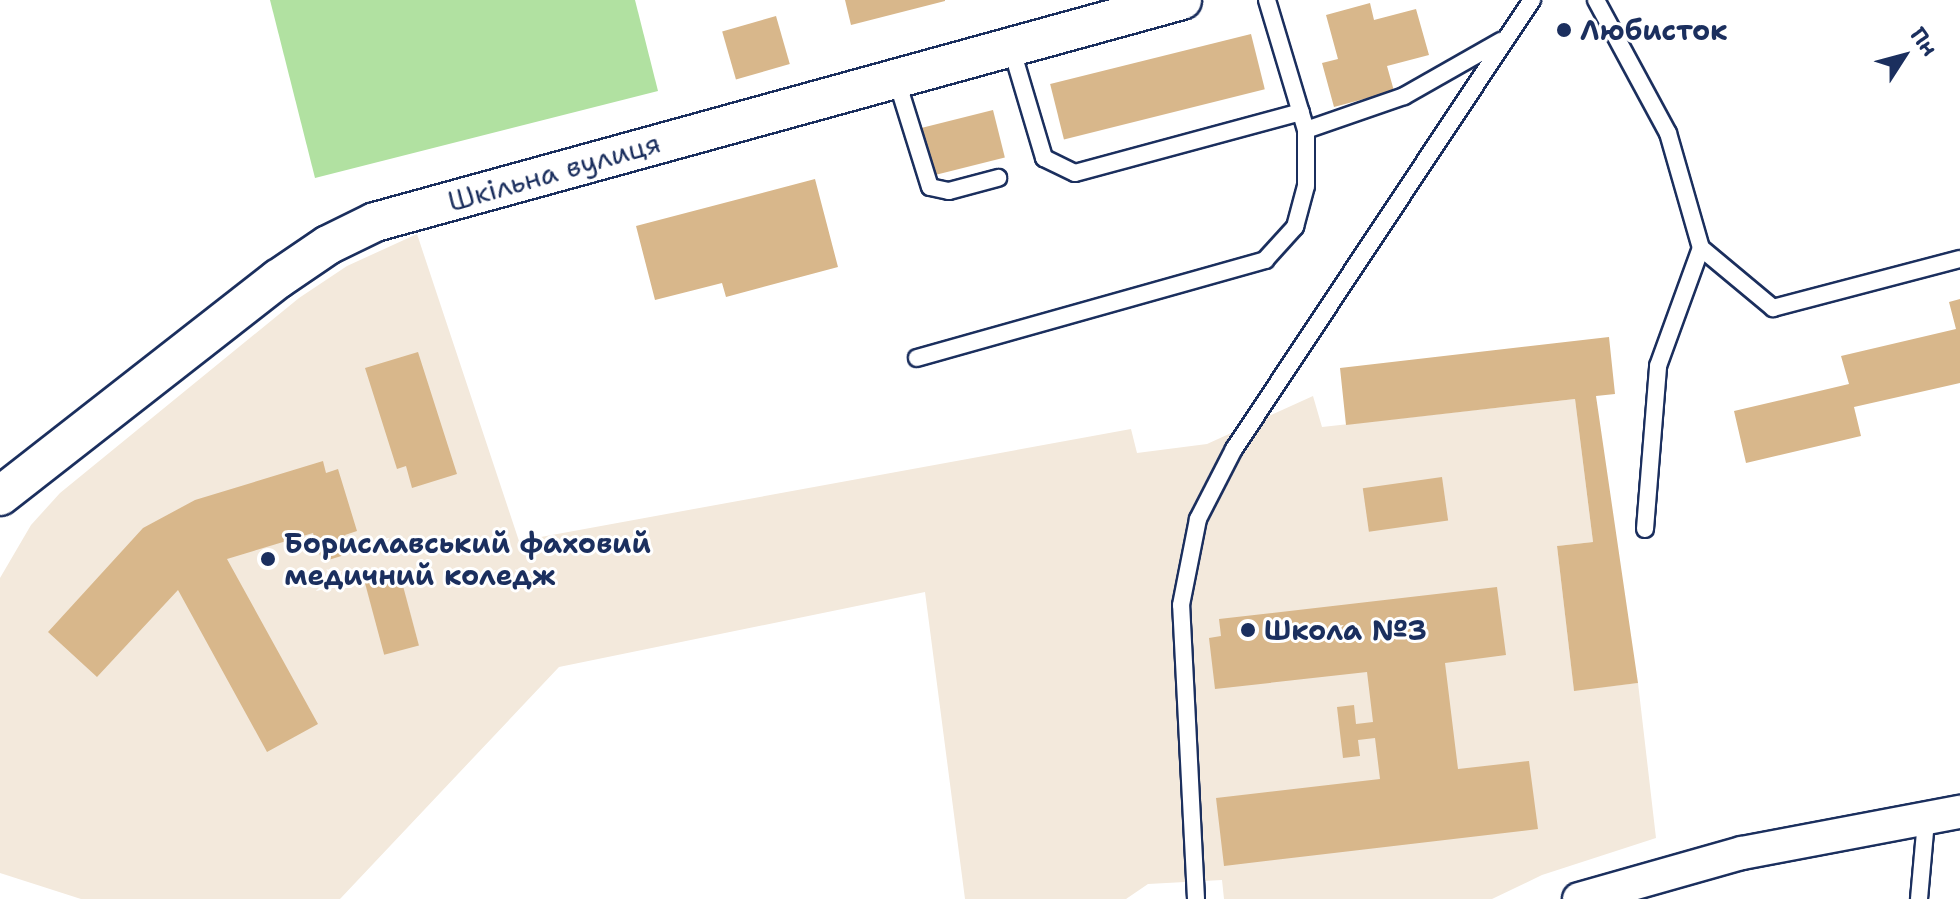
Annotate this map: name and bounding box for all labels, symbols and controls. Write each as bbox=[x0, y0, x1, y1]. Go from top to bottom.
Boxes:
place label: Любисток bbox=[1580, 13, 1728, 47]
north arrow bbox=[1864, 16, 1944, 96]
marker: Любисток bbox=[1555, 21, 1573, 39]
text: Пн bbox=[1904, 21, 1944, 62]
street label: Шкільна вулиця bbox=[444, 126, 664, 218]
place label: Бориславський фаховий медичний коледж bbox=[284, 526, 651, 592]
marker: Бориславський фаховий медичний коледж bbox=[259, 550, 277, 568]
place label: Школа №3 bbox=[1264, 613, 1427, 647]
marker: Школа №3 bbox=[1239, 621, 1257, 639]

